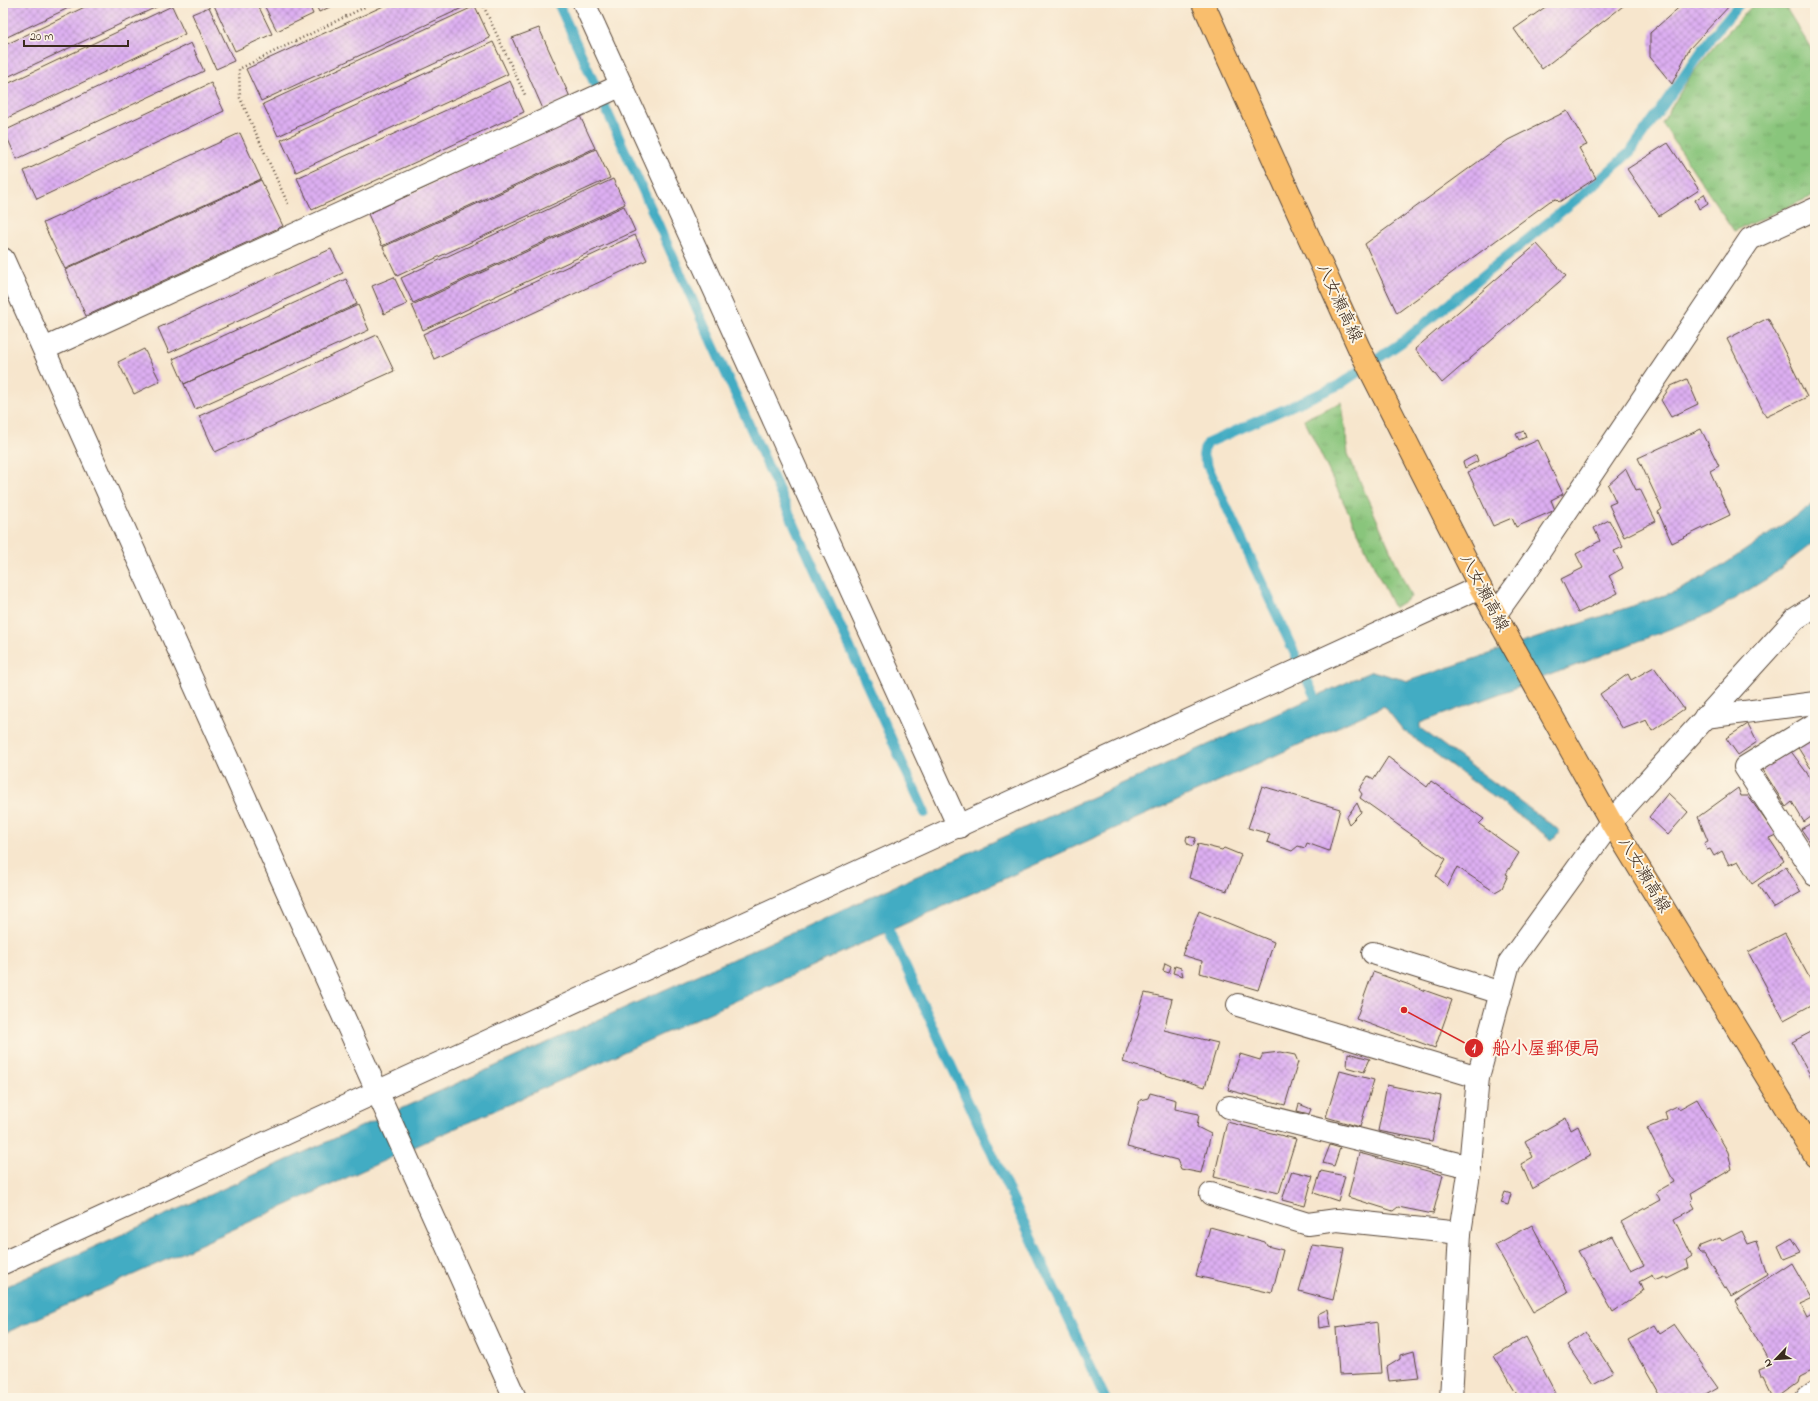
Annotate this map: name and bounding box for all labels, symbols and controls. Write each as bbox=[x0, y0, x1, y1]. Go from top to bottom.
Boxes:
scale bar bbox=[24, 22, 128, 48]
text: 20 m bbox=[30, 28, 53, 46]
street label: 八女瀬高線 bbox=[1310, 259, 1368, 347]
street label: 八女瀬高線 bbox=[1453, 550, 1515, 636]
street label: 八女瀬高線 bbox=[1611, 832, 1677, 918]
callout: 船小屋郵便局 bbox=[1464, 1033, 1608, 1063]
text: 船小屋郵便局 bbox=[1492, 1037, 1600, 1063]
text: 1 bbox=[1472, 1040, 1476, 1058]
north arrow bbox=[1756, 1339, 1796, 1379]
text: N bbox=[1759, 1356, 1777, 1370]

